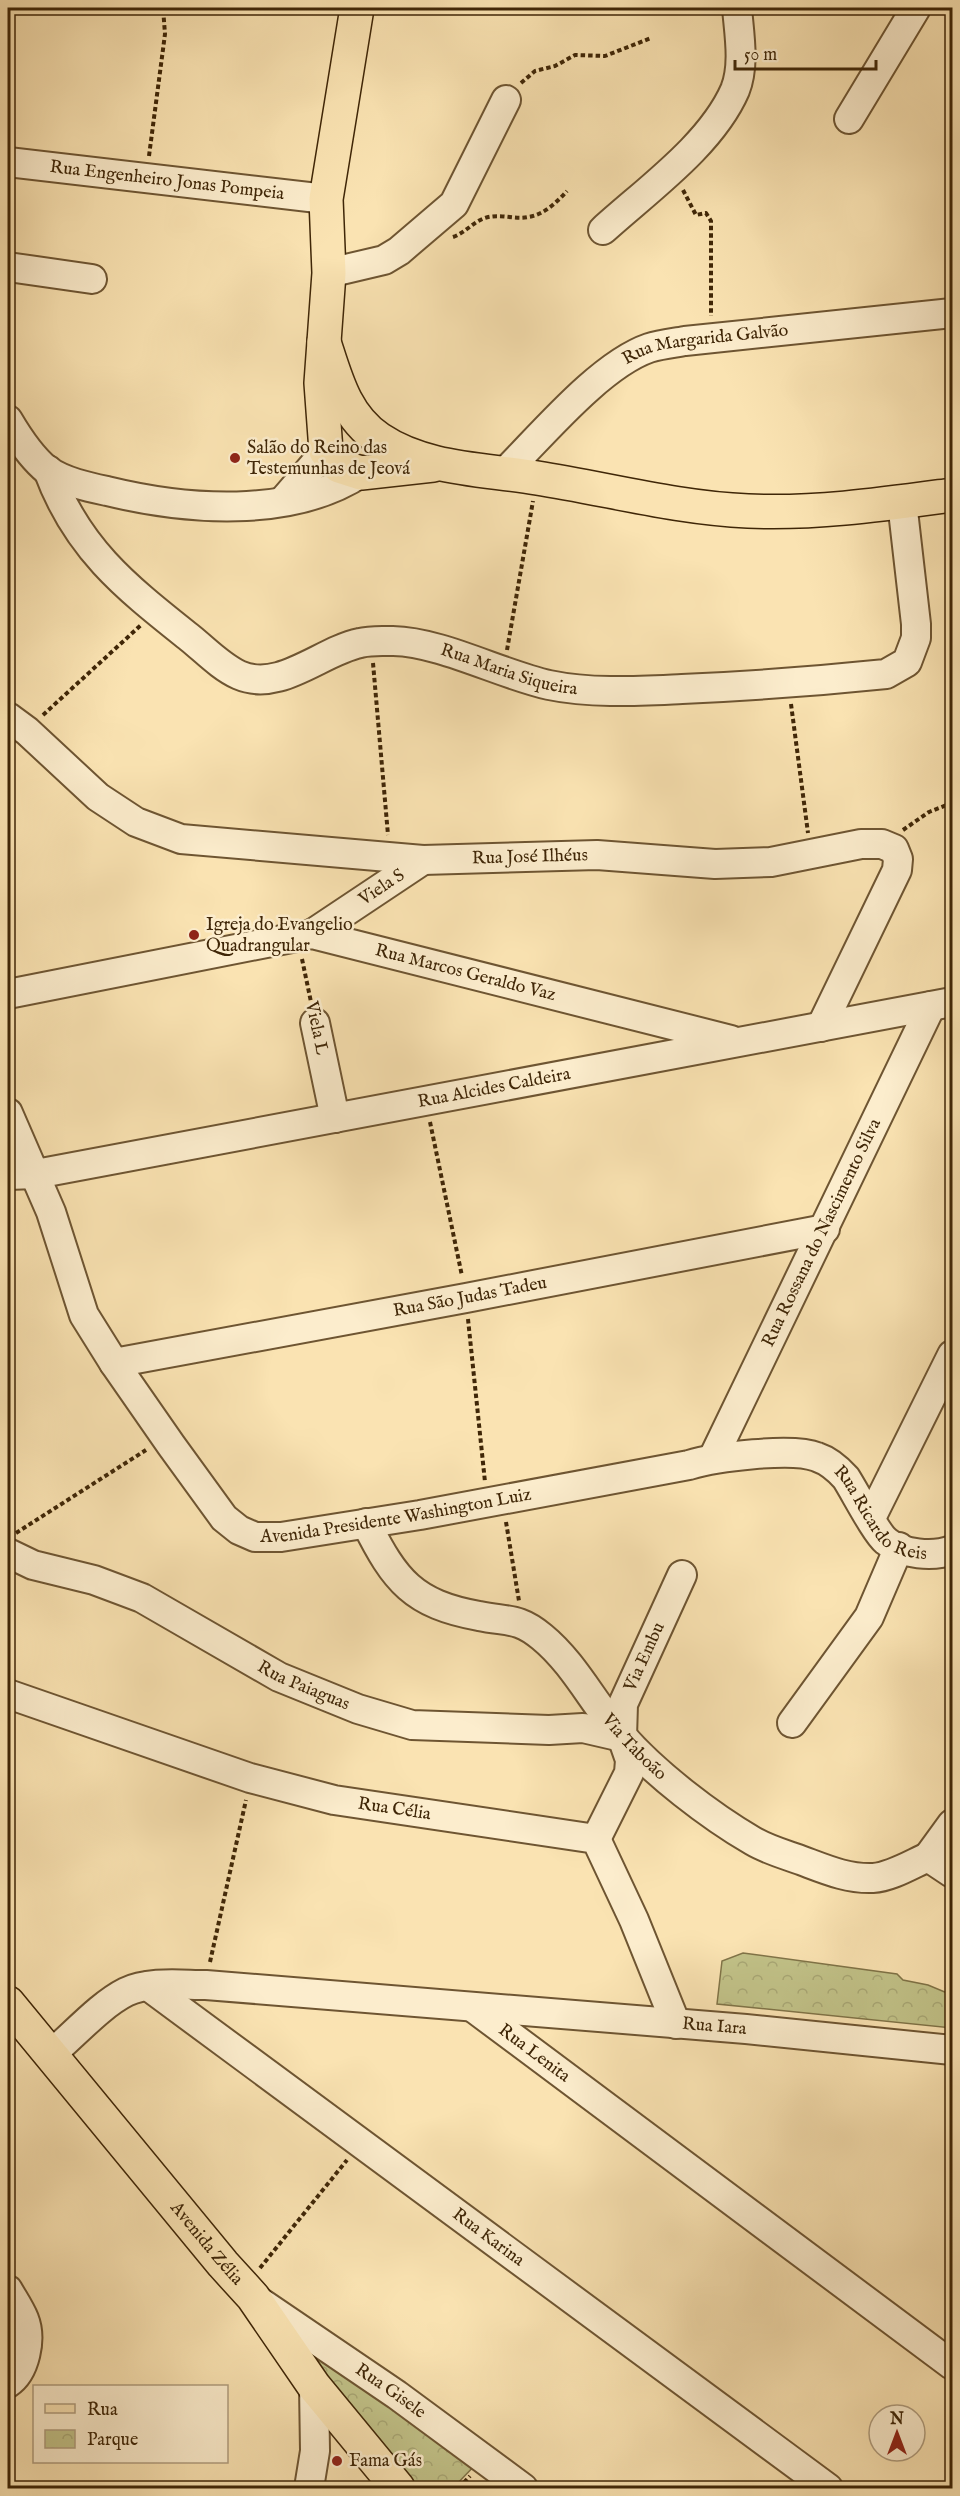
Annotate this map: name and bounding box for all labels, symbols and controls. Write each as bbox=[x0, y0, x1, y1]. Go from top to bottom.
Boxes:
scale bar bbox=[735, 33, 876, 71]
text: 50 m bbox=[744, 44, 777, 67]
street label: Rua Engenheiro Jonas Pompeia bbox=[49, 155, 286, 206]
street label: Rua Margarida Galvão bbox=[618, 319, 790, 370]
place label: Salão do Reino das Testemunhas de Jeová bbox=[247, 437, 410, 481]
marker: Salão do Reino das Testemunhas de Jeová bbox=[228, 451, 242, 465]
street label: Rua Maria Siqueira bbox=[438, 639, 579, 701]
street label: Rua José Ilhéus bbox=[472, 844, 588, 870]
street label: Viela S bbox=[354, 864, 409, 912]
place label: Igreja do Evangelio Quadrangular bbox=[206, 914, 353, 958]
marker: Igreja do Evangelio Quadrangular bbox=[187, 928, 201, 942]
street label: Rua Marcos Geraldo Vaz bbox=[373, 939, 558, 1007]
street label: Viela L bbox=[299, 998, 333, 1057]
street label: Rua Alcides Caldeira bbox=[416, 1062, 572, 1114]
street label: Rua Rossana do Nascimento Silva bbox=[757, 1115, 887, 1351]
street label: Rua São Judas Tadeu bbox=[391, 1271, 549, 1323]
street label: Rua Ricardo Reis bbox=[829, 1460, 927, 1565]
street label: Avenida Presidente Washington Luiz bbox=[259, 1483, 533, 1549]
street label: Via Embu bbox=[618, 1619, 670, 1696]
street label: Rua Paiaguas bbox=[253, 1655, 353, 1716]
street label: Via Taboão bbox=[596, 1708, 672, 1786]
street label: Rua Célia bbox=[356, 1792, 433, 1826]
street label: Rua Iara bbox=[681, 2012, 748, 2041]
street label: Rua Lenita bbox=[494, 2019, 575, 2088]
street label: Avenida Zélia bbox=[164, 2196, 248, 2290]
street label: Rua Karina bbox=[448, 2203, 529, 2272]
street label: Rua Gisele bbox=[351, 2358, 431, 2424]
legend bbox=[33, 2385, 228, 2463]
text: Rua bbox=[87, 2399, 118, 2422]
north arrow bbox=[867, 2403, 927, 2463]
text: N bbox=[889, 2410, 904, 2430]
text: Parque bbox=[87, 2429, 138, 2452]
place label: Fama Gás bbox=[349, 2450, 422, 2473]
marker: Fama Gás bbox=[330, 2454, 344, 2468]

